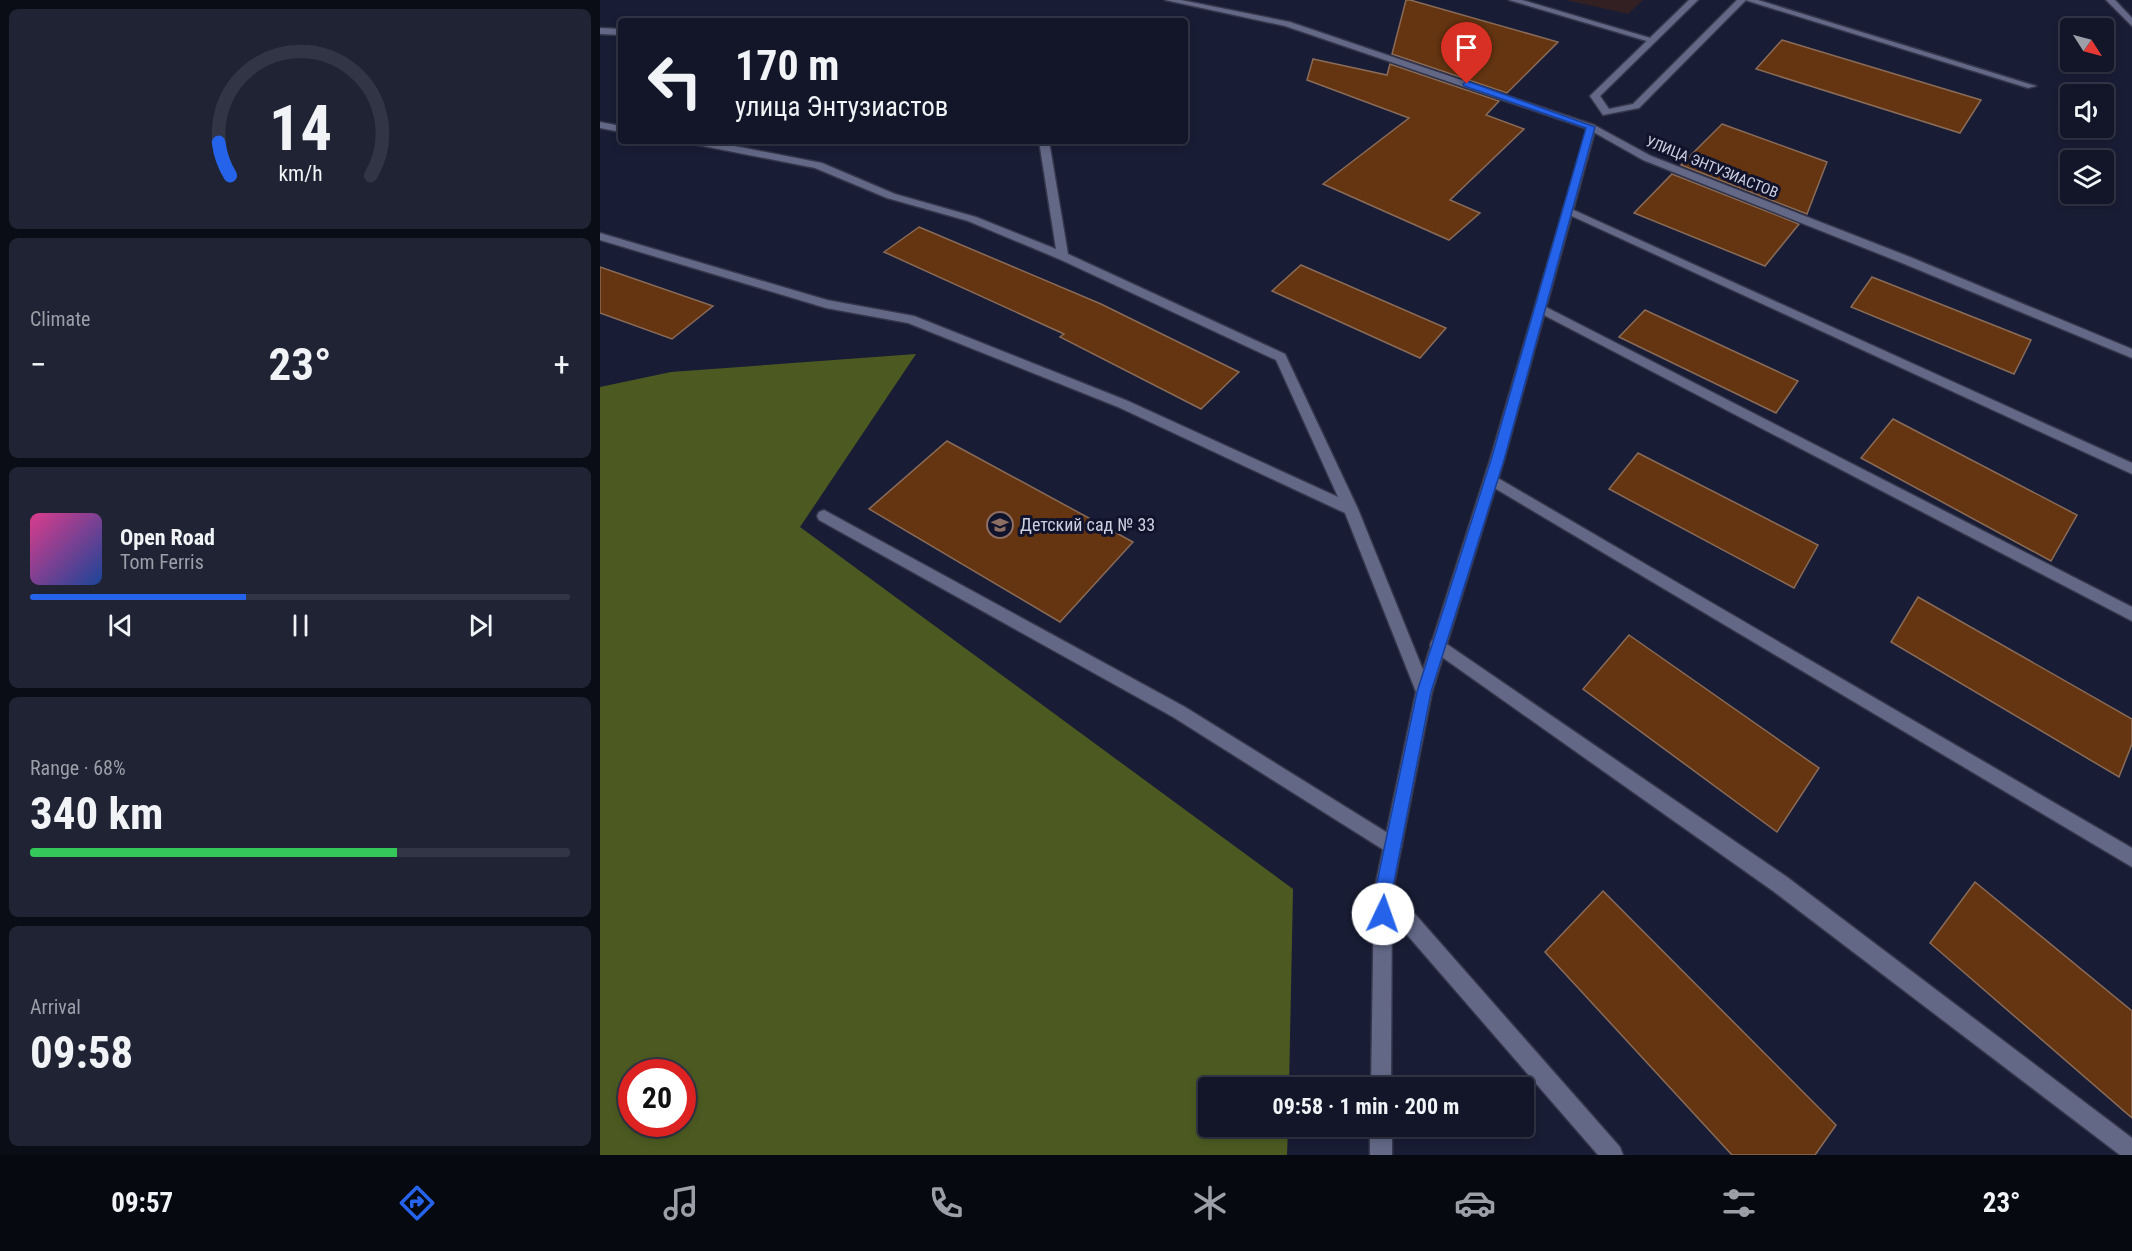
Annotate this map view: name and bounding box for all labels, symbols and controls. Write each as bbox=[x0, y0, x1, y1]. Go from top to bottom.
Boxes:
north arrow bbox=[2060, 18, 2114, 72]
map controls bbox=[2060, 18, 2114, 204]
pin bbox=[1441, 22, 1492, 84]
icon: arrive bbox=[1450, 31, 1483, 64]
text: 170 m bbox=[735, 41, 840, 90]
icon: left bbox=[636, 42, 714, 120]
button: sound bbox=[2060, 84, 2114, 138]
text: улица Энтузиастов bbox=[735, 91, 948, 123]
text: 14 bbox=[268, 92, 332, 165]
street label: УЛИЦА ЭНТУЗИАСТОВ bbox=[1643, 132, 1781, 202]
button: layers bbox=[2060, 150, 2114, 204]
text: km/h bbox=[278, 161, 322, 186]
text: Climate bbox=[30, 307, 90, 331]
text: 23° bbox=[269, 338, 332, 391]
text: − bbox=[30, 345, 47, 384]
text: + bbox=[554, 345, 570, 384]
school or university icon: Детский сад № 33 bbox=[985, 510, 1015, 540]
place label: Детский сад № 33 bbox=[1020, 514, 1155, 535]
text: Open Road bbox=[120, 525, 215, 550]
text: Tom Ferris bbox=[120, 550, 204, 574]
icon: previous bbox=[104, 609, 137, 642]
icon: pause bbox=[284, 609, 317, 642]
icon: next bbox=[464, 609, 497, 642]
text: Range · 68% bbox=[30, 756, 126, 780]
text: 340 km bbox=[30, 787, 163, 840]
position arrow bbox=[1351, 882, 1415, 946]
text: Arrival bbox=[30, 995, 81, 1019]
text: 09:58 bbox=[30, 1026, 133, 1079]
speed limit sign: 20 bbox=[618, 1059, 696, 1137]
text: 09:58 · 1 min · 200 m bbox=[1273, 1094, 1459, 1119]
icon: directions bbox=[396, 1182, 438, 1224]
icon: music bbox=[660, 1182, 702, 1224]
icon: phone bbox=[925, 1182, 967, 1224]
icon: climate bbox=[1189, 1182, 1231, 1224]
icon: car bbox=[1454, 1182, 1496, 1224]
icon: filters bbox=[1718, 1182, 1760, 1224]
text: 09:57 bbox=[111, 1187, 173, 1219]
text: 23° bbox=[1983, 1187, 2021, 1219]

